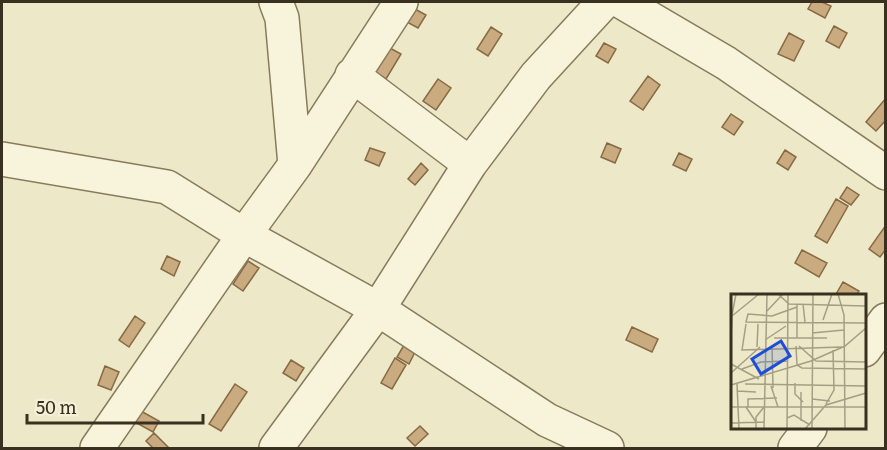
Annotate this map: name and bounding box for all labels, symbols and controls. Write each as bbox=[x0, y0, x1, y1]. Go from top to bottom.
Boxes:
inset map bbox=[731, 294, 866, 429]
scale bar bbox=[27, 387, 202, 425]
text: 50 m bbox=[36, 393, 77, 420]

